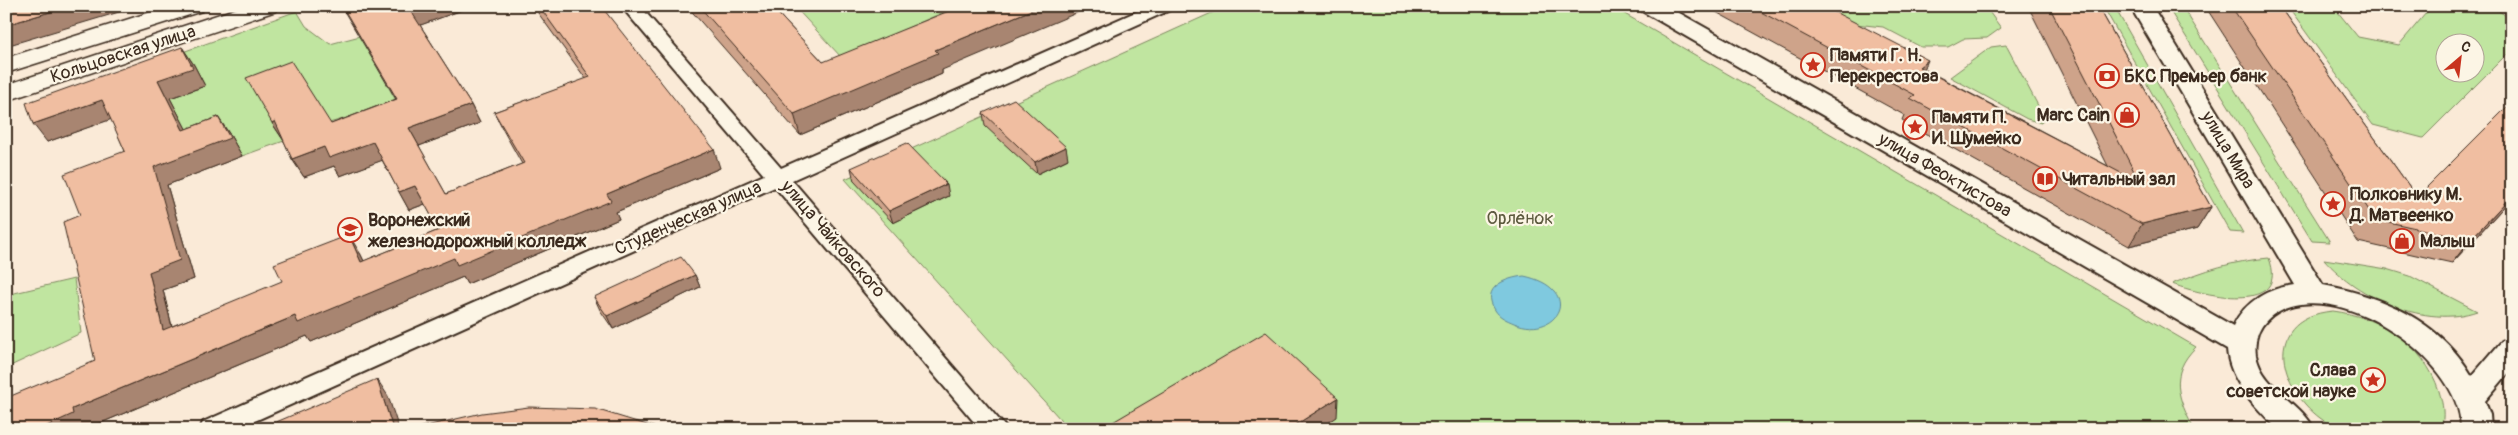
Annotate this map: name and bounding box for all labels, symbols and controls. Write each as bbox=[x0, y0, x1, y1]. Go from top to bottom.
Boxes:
street label: Кольцовская улица bbox=[47, 20, 199, 88]
north arrow bbox=[2436, 32, 2486, 82]
text: С bbox=[2458, 37, 2474, 57]
place label: Памяти Г. Н. Перекрестова bbox=[1830, 44, 1939, 88]
place icon: Памяти Г. Н. Перекрестова bbox=[1800, 52, 1826, 78]
bank icon: БКС Премьер банк bbox=[2094, 63, 2120, 89]
place label: БКС Премьер банк bbox=[2124, 65, 2267, 88]
shop icon: Marc Cain bbox=[2114, 102, 2140, 128]
place label: Marc Cain bbox=[2037, 104, 2110, 127]
place label: Памяти П. И. Шумейко bbox=[1932, 106, 2022, 150]
street label: улица Мира bbox=[2195, 106, 2260, 193]
place icon: Памяти П. И. Шумейко bbox=[1902, 114, 1928, 140]
street label: улица Феоктистова bbox=[1873, 127, 2016, 223]
library icon: Читальный зал bbox=[2032, 166, 2058, 192]
place label: Читальный зал bbox=[2062, 168, 2176, 191]
street label: Студенческая улица bbox=[611, 175, 765, 261]
street label: улица Чайковского bbox=[775, 175, 891, 303]
place label: Полковнику М. Д. Матвеенко bbox=[2349, 183, 2463, 227]
place icon: Полковнику М. Д. Матвеенко bbox=[2320, 191, 2346, 217]
park label: Орлёнок bbox=[1486, 207, 1554, 230]
place label: Воронежский железнодорожный колледж bbox=[367, 209, 587, 253]
school or university icon: Воронежский железнодорожный колледж bbox=[337, 217, 363, 243]
shop icon: Малыш bbox=[2389, 228, 2415, 254]
place label: Малыш bbox=[2420, 230, 2475, 253]
place label: Слава советской науке bbox=[2226, 359, 2357, 403]
place icon: Слава советской науке bbox=[2360, 367, 2386, 393]

